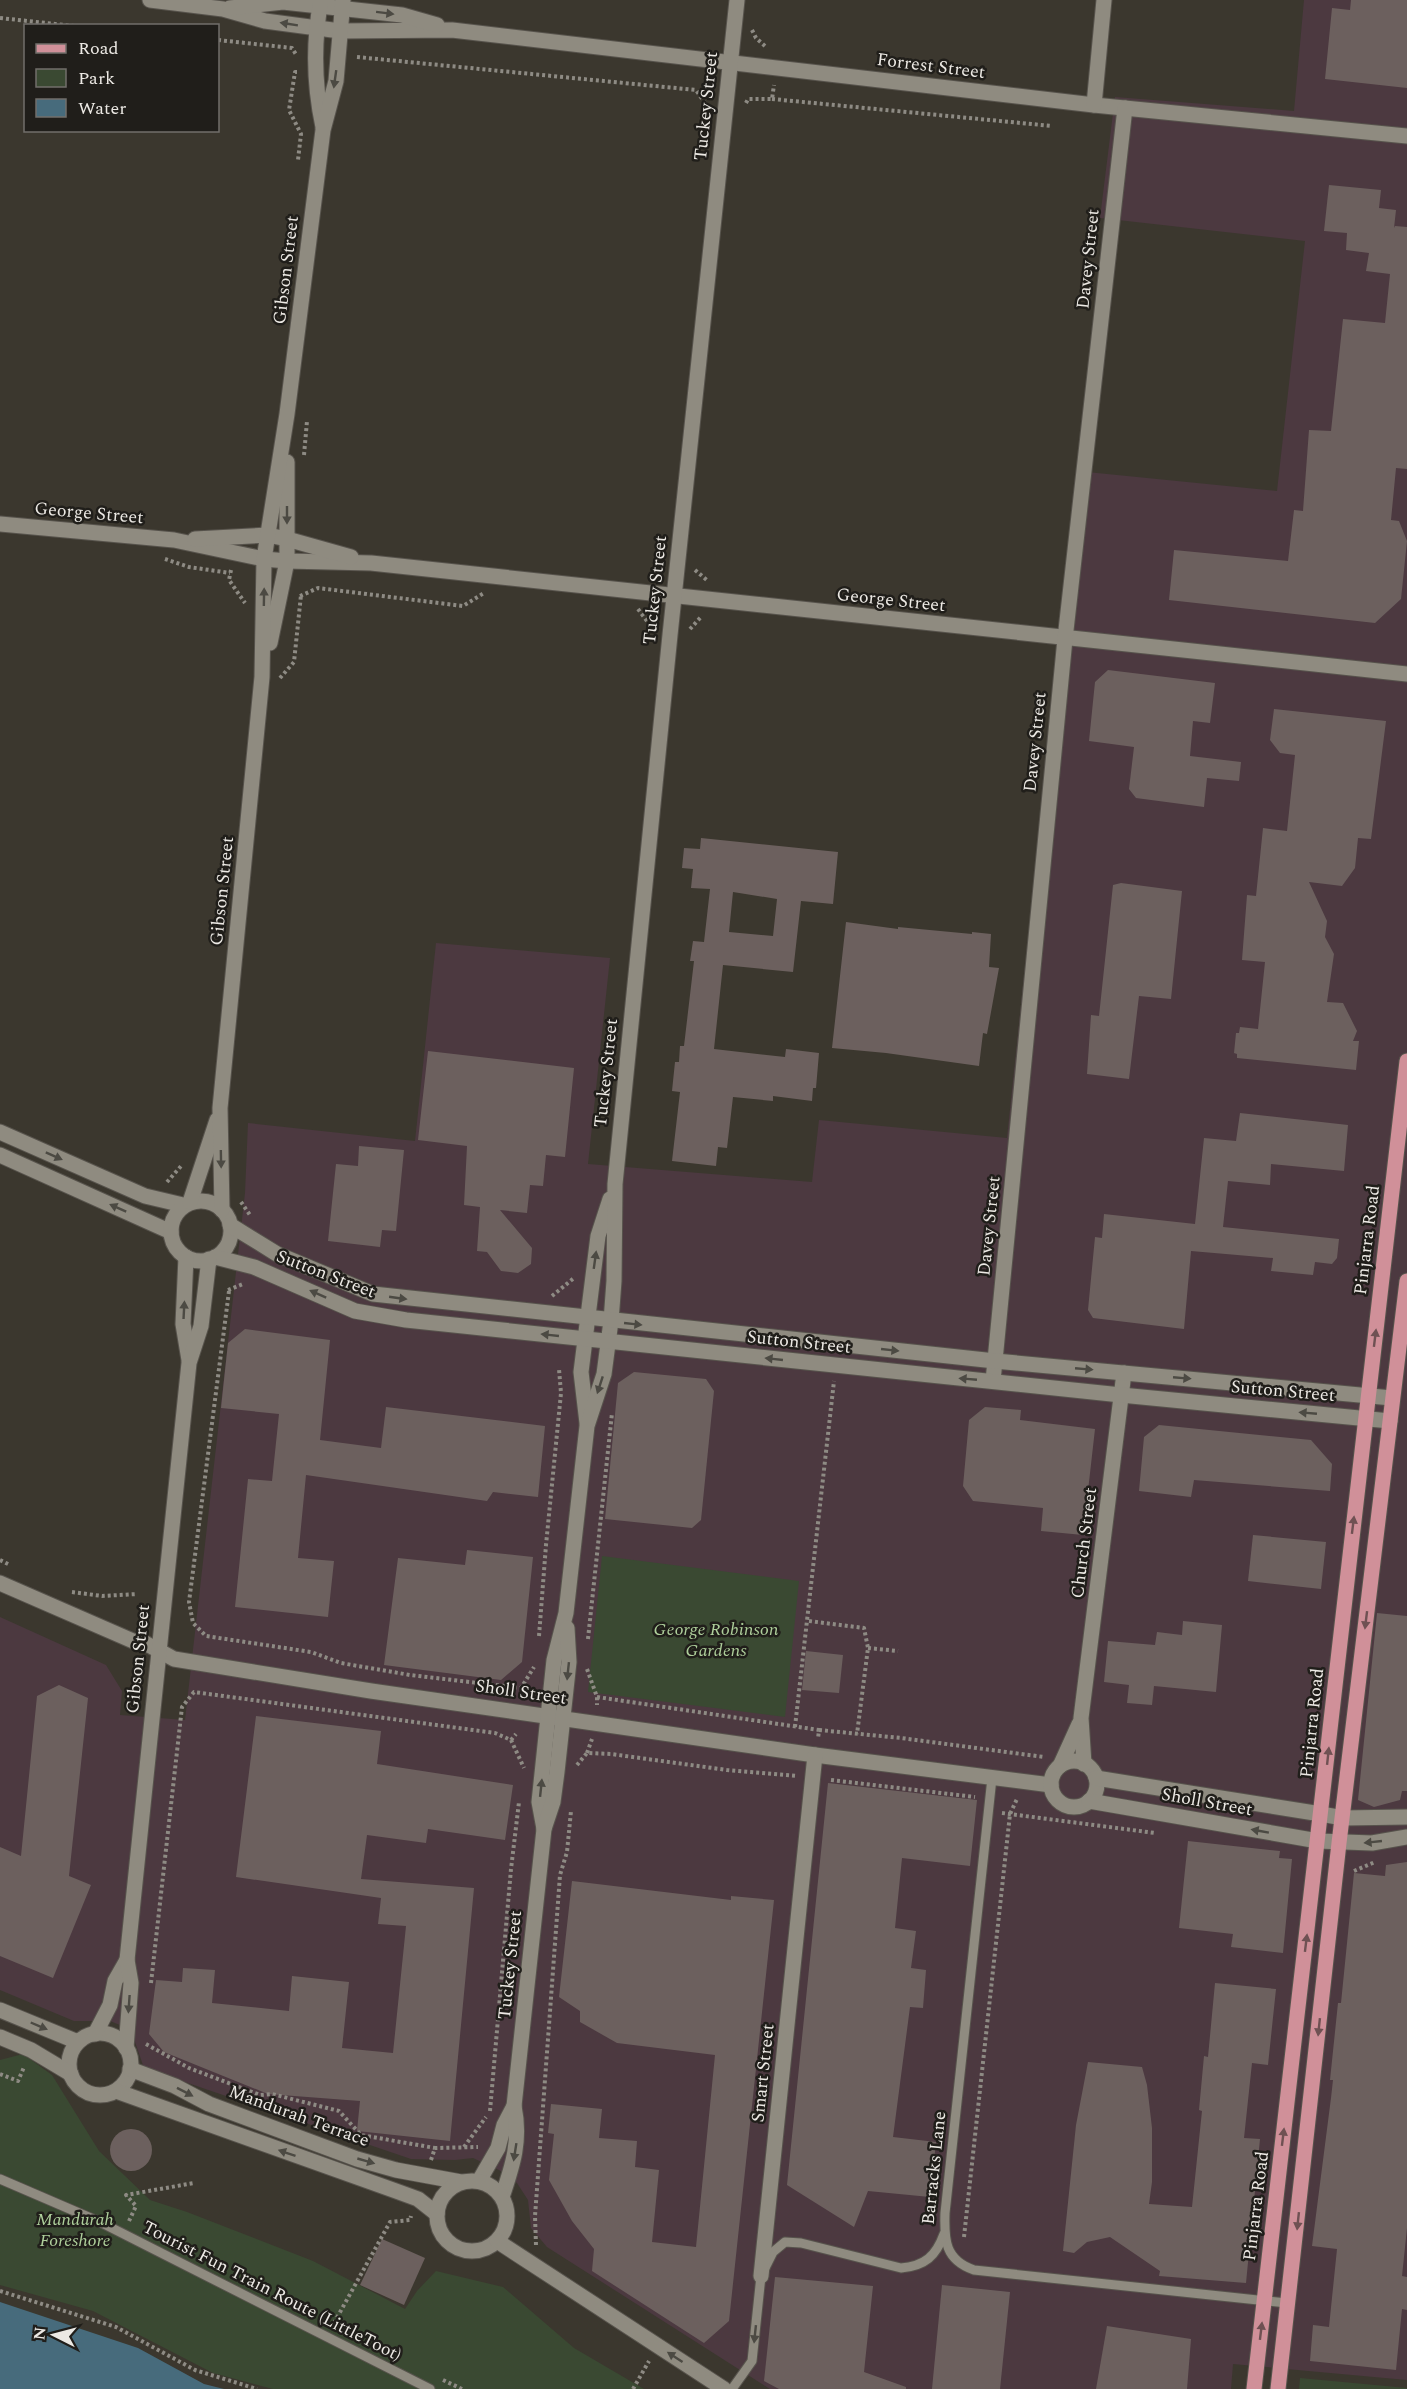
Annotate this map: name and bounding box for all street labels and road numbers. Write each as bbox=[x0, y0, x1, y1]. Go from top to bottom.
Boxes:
street label: Forrest Street bbox=[875, 46, 987, 86]
street label: Tuckey Street bbox=[687, 50, 725, 162]
street label: Davey Street bbox=[1069, 208, 1107, 310]
street label: Gibson Street bbox=[266, 214, 306, 326]
street label: George Street bbox=[33, 495, 145, 531]
street label: Tuckey Street bbox=[636, 534, 674, 646]
street label: George Street bbox=[835, 581, 947, 619]
street label: Davey Street bbox=[1016, 691, 1054, 793]
street label: Gibson Street bbox=[203, 835, 241, 947]
street label: Tuckey Street bbox=[587, 1017, 625, 1129]
street label: Davey Street bbox=[970, 1175, 1008, 1277]
street label: Pinjarra Road bbox=[1347, 1184, 1387, 1296]
street label: Sutton Street bbox=[272, 1243, 380, 1305]
street label: Sutton Street bbox=[746, 1323, 852, 1361]
street label: Sutton Street bbox=[1230, 1373, 1336, 1409]
street label: Church Street bbox=[1064, 1486, 1104, 1600]
street label: Gibson Street bbox=[119, 1603, 157, 1715]
street label: Pinjarra Road bbox=[1293, 1667, 1331, 1779]
street label: Sholl Street bbox=[474, 1672, 568, 1712]
street label: Sholl Street bbox=[1159, 1781, 1255, 1823]
street label: Tuckey Street bbox=[491, 1909, 529, 2021]
street label: Smart Street bbox=[744, 2022, 782, 2124]
street label: Mandurah Terrace bbox=[225, 2078, 373, 2154]
street label: Barracks Lane bbox=[915, 2110, 953, 2226]
street label: Pinjarra Road bbox=[1236, 2150, 1276, 2262]
street label: Tourist Fun Train Route (LittleToot) bbox=[138, 2214, 406, 2368]

